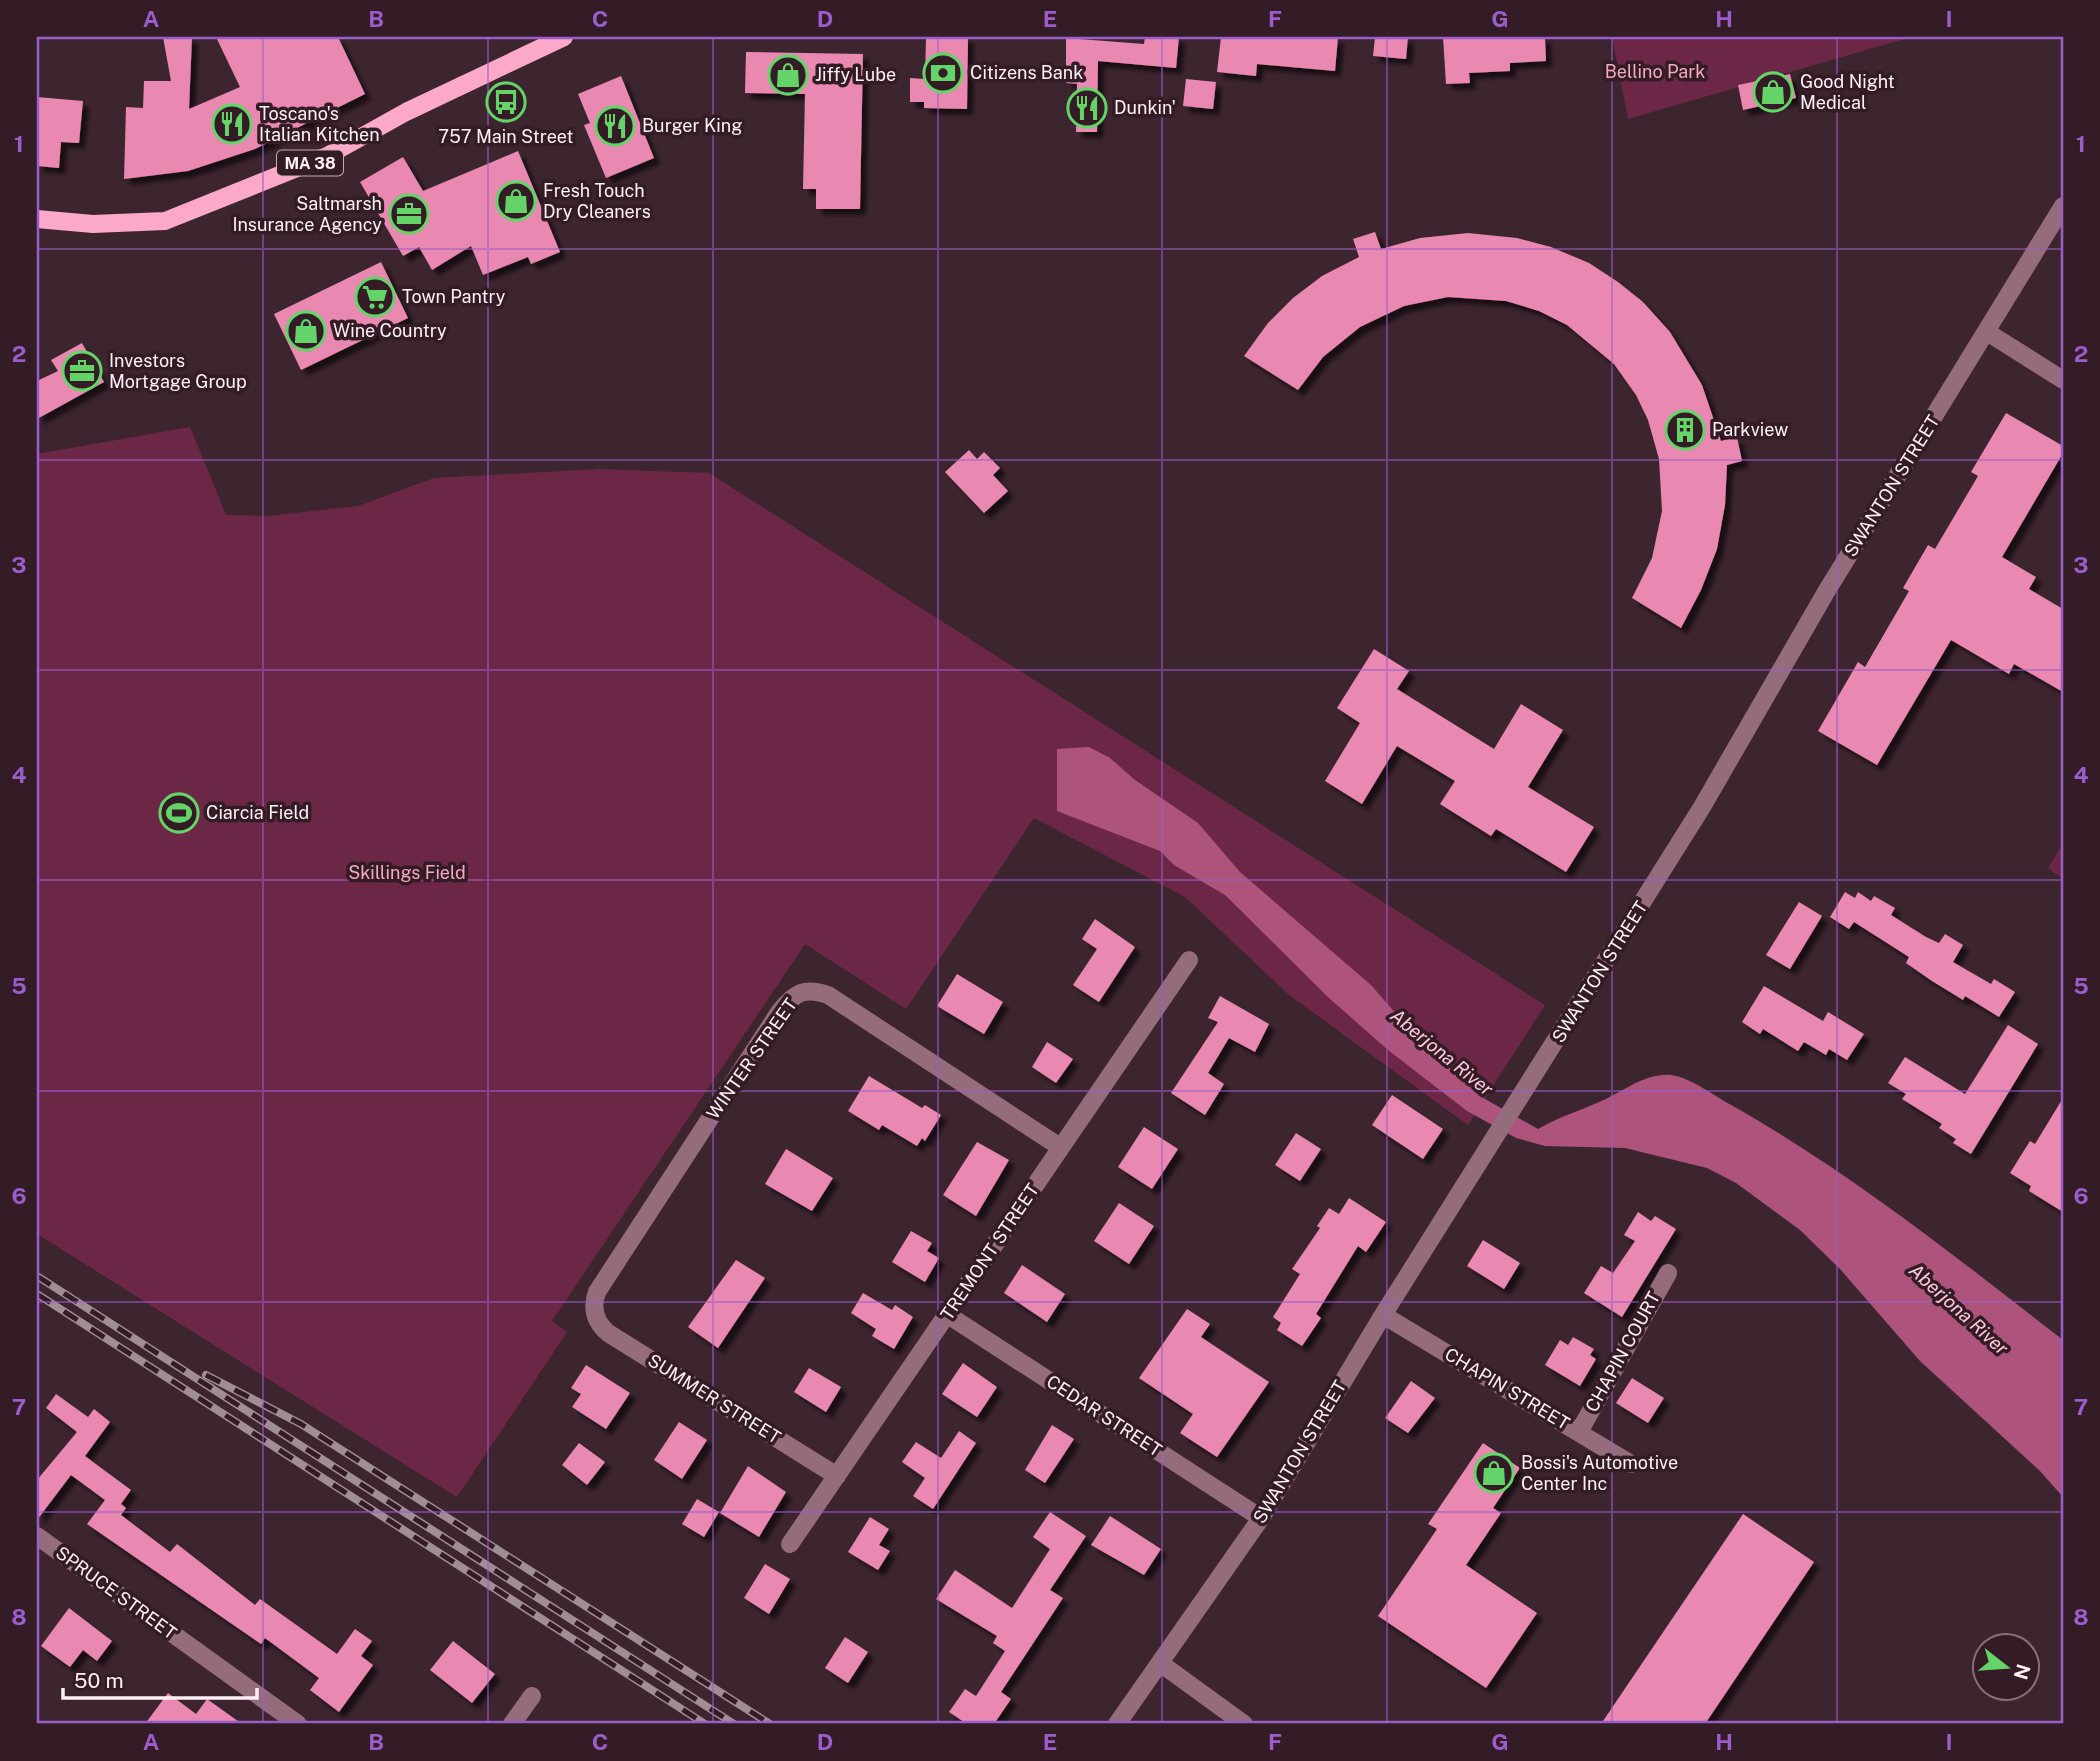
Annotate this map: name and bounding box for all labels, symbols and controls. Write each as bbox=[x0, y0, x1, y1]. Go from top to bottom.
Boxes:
text: A bbox=[143, 5, 160, 32]
text: B bbox=[368, 5, 384, 32]
text: C bbox=[592, 5, 608, 32]
text: D bbox=[817, 5, 833, 32]
text: E bbox=[1043, 5, 1057, 32]
text: F bbox=[1268, 5, 1282, 32]
text: G bbox=[1491, 5, 1509, 32]
text: H bbox=[1715, 5, 1733, 32]
text: I bbox=[1945, 5, 1953, 32]
bank icon: Citizens Bank bbox=[922, 52, 964, 94]
shop icon: Jiffy Lube bbox=[767, 54, 809, 96]
park label: Bellino Park bbox=[1605, 61, 1705, 82]
place label: Citizens Bank bbox=[970, 62, 1083, 83]
place label: Jiffy Lube bbox=[815, 64, 896, 85]
shop icon: Good Night Medical bbox=[1752, 71, 1794, 113]
place label: Good Night Medical bbox=[1800, 71, 1895, 113]
bus stop icon: 757 Main Street bbox=[485, 81, 527, 123]
restaurant icon: Dunkin' bbox=[1066, 87, 1108, 129]
place label: Dunkin' bbox=[1114, 97, 1176, 118]
restaurant icon: Toscano's Italian Kitchen bbox=[211, 103, 253, 145]
place label: Toscano's Italian Kitchen bbox=[259, 103, 380, 145]
restaurant icon: Burger King bbox=[594, 105, 636, 147]
place label: Burger King bbox=[642, 115, 742, 136]
place label: 757 Main Street bbox=[438, 126, 574, 147]
text: 1 bbox=[14, 130, 24, 157]
text: 1 bbox=[2076, 130, 2086, 157]
road number: MA 38 bbox=[277, 150, 343, 176]
shop icon: Fresh Touch Dry Cleaners bbox=[495, 180, 537, 222]
place label: Fresh Touch Dry Cleaners bbox=[543, 180, 651, 222]
place label: Saltmarsh Insurance Agency bbox=[232, 193, 382, 235]
office icon: Saltmarsh Insurance Agency bbox=[388, 193, 430, 235]
supermarket icon: Town Pantry bbox=[354, 276, 396, 318]
place label: Town Pantry bbox=[402, 286, 506, 307]
shop icon: Wine Country bbox=[285, 310, 327, 352]
place label: Wine Country bbox=[333, 320, 447, 341]
text: 2 bbox=[12, 340, 26, 367]
text: 2 bbox=[2074, 340, 2088, 367]
office icon: Investors Mortgage Group bbox=[61, 350, 103, 392]
place label: Investors Mortgage Group bbox=[109, 350, 247, 392]
building icon: Parkview bbox=[1664, 409, 1706, 451]
street label: SWANTON STREET bbox=[1839, 411, 1944, 560]
place label: Parkview bbox=[1712, 419, 1788, 440]
text: 3 bbox=[11, 551, 27, 578]
text: 3 bbox=[2073, 551, 2089, 578]
text: 4 bbox=[11, 761, 27, 788]
text: 4 bbox=[2073, 761, 2089, 788]
sports icon: Ciarcia Field bbox=[158, 792, 200, 834]
place label: Ciarcia Field bbox=[206, 802, 309, 823]
park label: Skillings Field bbox=[348, 862, 466, 883]
street label: SWANTON STREET bbox=[1547, 897, 1652, 1046]
text: 5 bbox=[11, 972, 27, 999]
text: 5 bbox=[2073, 972, 2089, 999]
street label: WINTER STREET bbox=[702, 994, 801, 1123]
water label: Aberjona River bbox=[1386, 1004, 1498, 1100]
street label: TREMONT STREET bbox=[936, 1179, 1043, 1324]
text: 6 bbox=[11, 1182, 27, 1209]
text: 6 bbox=[2073, 1182, 2089, 1209]
water label: Aberjona River bbox=[1905, 1259, 2014, 1360]
street label: CHAPIN COURT bbox=[1581, 1288, 1664, 1415]
street label: CHAPIN STREET bbox=[1441, 1343, 1574, 1434]
street label: SUMMER STREET bbox=[644, 1349, 785, 1448]
street label: CEDAR STREET bbox=[1043, 1371, 1166, 1461]
street label: SWANTON STREET bbox=[1249, 1376, 1351, 1527]
text: 7 bbox=[12, 1393, 26, 1420]
text: 7 bbox=[2074, 1393, 2088, 1420]
shop icon: Bossi's Automotive Center Inc bbox=[1473, 1452, 1515, 1494]
place label: Bossi's Automotive Center Inc bbox=[1521, 1452, 1678, 1494]
street label: SPRUCE STREET bbox=[52, 1542, 181, 1644]
text: 8 bbox=[11, 1603, 27, 1630]
text: 8 bbox=[2073, 1603, 2089, 1630]
north arrow bbox=[1970, 1632, 2040, 1702]
scale bar bbox=[63, 1656, 257, 1700]
text: N bbox=[2010, 1662, 2035, 1682]
text: 50 m bbox=[74, 1668, 124, 1693]
text: A bbox=[143, 1728, 160, 1755]
text: B bbox=[368, 1728, 384, 1755]
text: C bbox=[592, 1728, 608, 1755]
text: D bbox=[817, 1728, 833, 1755]
text: E bbox=[1043, 1728, 1057, 1755]
text: F bbox=[1268, 1728, 1282, 1755]
text: G bbox=[1491, 1728, 1509, 1755]
text: H bbox=[1715, 1728, 1733, 1755]
text: I bbox=[1945, 1728, 1953, 1755]

